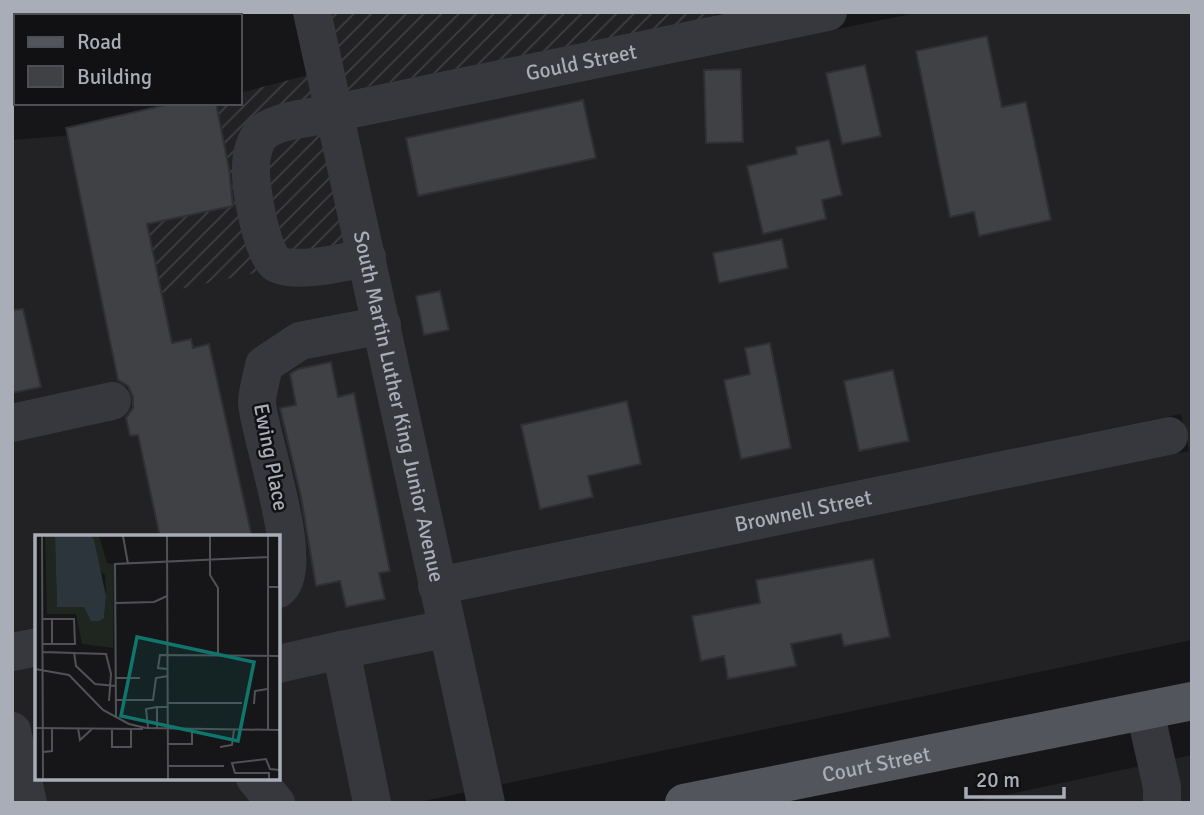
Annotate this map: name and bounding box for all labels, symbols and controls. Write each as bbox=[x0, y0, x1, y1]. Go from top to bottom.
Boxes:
legend bbox=[14, 14, 242, 105]
text: Road bbox=[77, 29, 122, 55]
street label: Gould Street bbox=[523, 38, 639, 86]
text: Building bbox=[77, 64, 152, 90]
street label: South Martin Luther King Junior Avenue bbox=[348, 229, 450, 585]
street label: Ewing Place bbox=[248, 401, 294, 513]
street label: Brownell Street bbox=[733, 484, 874, 538]
inset map bbox=[35, 535, 280, 780]
street label: Court Street bbox=[820, 741, 933, 788]
scale bar bbox=[966, 756, 1064, 800]
text: 20 m bbox=[976, 767, 1020, 793]

